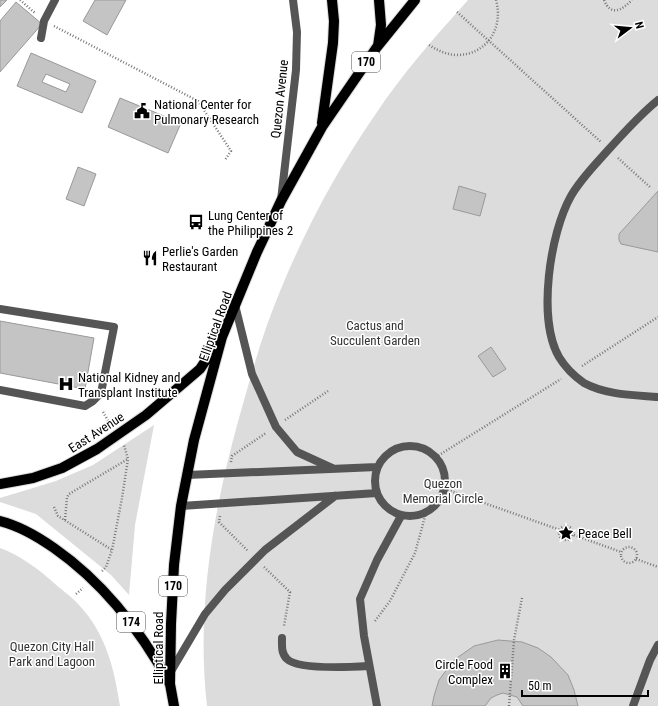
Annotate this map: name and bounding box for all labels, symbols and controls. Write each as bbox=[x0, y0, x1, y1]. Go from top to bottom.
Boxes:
north arrow bbox=[610, 8, 650, 48]
text: N bbox=[632, 20, 646, 31]
road number: 170 bbox=[352, 52, 380, 72]
street label: Quezon Avenue bbox=[268, 59, 291, 139]
place label: National Center for Pulmonary Research bbox=[154, 97, 259, 127]
public building icon: National Center for Pulmonary Research bbox=[133, 102, 151, 120]
place label: Lung Center of the Philippines 2 bbox=[208, 208, 293, 238]
bus stop icon: Lung Center of the Philippines 2 bbox=[187, 213, 205, 231]
place label: Perlie's Garden Restaurant bbox=[162, 244, 238, 274]
restaurant icon: Perlie's Garden Restaurant bbox=[141, 249, 159, 267]
street label: Elliptical Road bbox=[196, 289, 235, 363]
park label: Cactus and Succulent Garden bbox=[330, 318, 420, 348]
place label: National Kidney and Transplant Institute bbox=[78, 370, 180, 400]
hospital icon: National Kidney and Transplant Institute bbox=[57, 375, 75, 393]
street label: East Avenue bbox=[66, 409, 127, 456]
park label: Quezon Memorial Circle bbox=[403, 476, 483, 506]
place icon: Peace Bell bbox=[557, 524, 575, 542]
place label: Peace Bell bbox=[578, 526, 632, 541]
road number: 170 bbox=[159, 576, 187, 596]
road number: 174 bbox=[117, 612, 145, 632]
street label: Elliptical Road bbox=[151, 612, 166, 684]
park label: Quezon City Hall Park and Lagoon bbox=[9, 639, 95, 669]
place label: Circle Food Complex bbox=[435, 657, 493, 687]
building icon: Circle Food Complex bbox=[496, 662, 514, 680]
scale bar bbox=[522, 672, 648, 698]
text: 50 m bbox=[528, 679, 552, 693]

